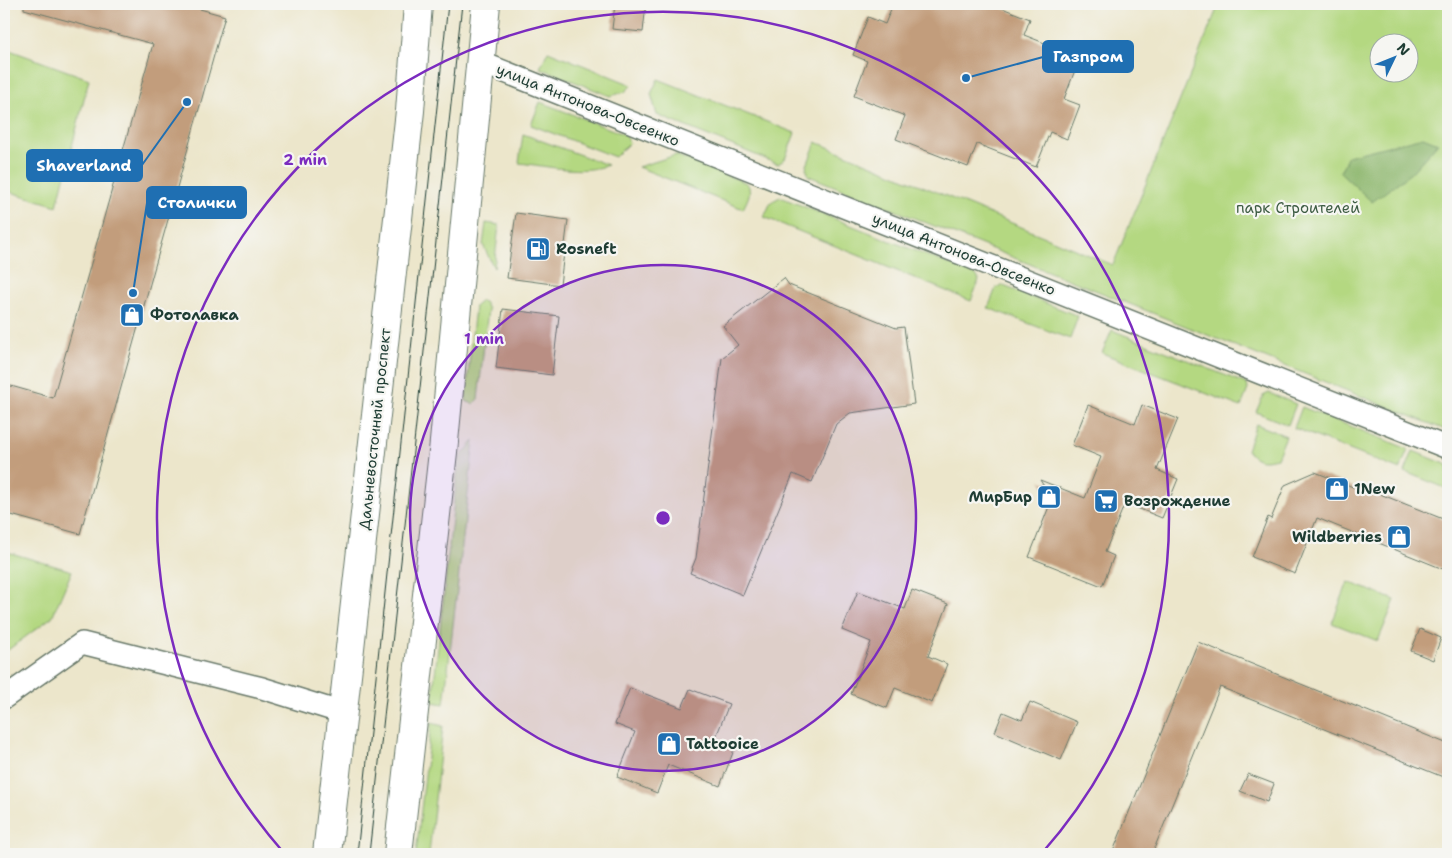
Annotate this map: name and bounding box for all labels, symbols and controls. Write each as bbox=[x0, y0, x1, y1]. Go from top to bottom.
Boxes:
north arrow bbox=[1370, 32, 1420, 82]
text: N bbox=[1393, 39, 1414, 59]
callout: Газпром bbox=[1043, 41, 1133, 72]
text: Газпром bbox=[1053, 46, 1124, 67]
street label: улица Антонова-Овсеенко bbox=[493, 59, 683, 151]
callout: Shaverland bbox=[27, 150, 142, 181]
text: 2 min bbox=[283, 150, 327, 170]
text: Shaverland bbox=[36, 155, 132, 176]
callout: Столички bbox=[147, 187, 246, 218]
text: Столички bbox=[157, 192, 237, 213]
park label: парк Строителей bbox=[1236, 198, 1360, 218]
street label: улица Антонова-Овсеенко bbox=[869, 208, 1059, 300]
fuel station icon: Rosneft bbox=[525, 236, 551, 262]
place label: Rosneft bbox=[556, 239, 617, 259]
shop icon: Фотолавка bbox=[119, 302, 145, 328]
place label: Фотолавка bbox=[150, 305, 239, 325]
street label: Дальневосточный проспект bbox=[354, 327, 396, 531]
text: 1 min bbox=[464, 329, 504, 349]
shop icon: 1New bbox=[1324, 476, 1350, 502]
place label: 1New bbox=[1354, 479, 1396, 499]
shop icon: МирБир bbox=[1036, 484, 1062, 510]
place label: МирБир bbox=[969, 487, 1032, 507]
supermarket icon: Возрождение bbox=[1093, 488, 1119, 514]
place label: Возрождение bbox=[1124, 491, 1231, 511]
centre of rings bbox=[654, 509, 672, 527]
shop icon: Wildberries bbox=[1386, 524, 1412, 550]
place label: Wildberries bbox=[1292, 527, 1382, 547]
shop icon: Tattooice bbox=[656, 731, 682, 757]
place label: Tattooice bbox=[686, 734, 759, 754]

